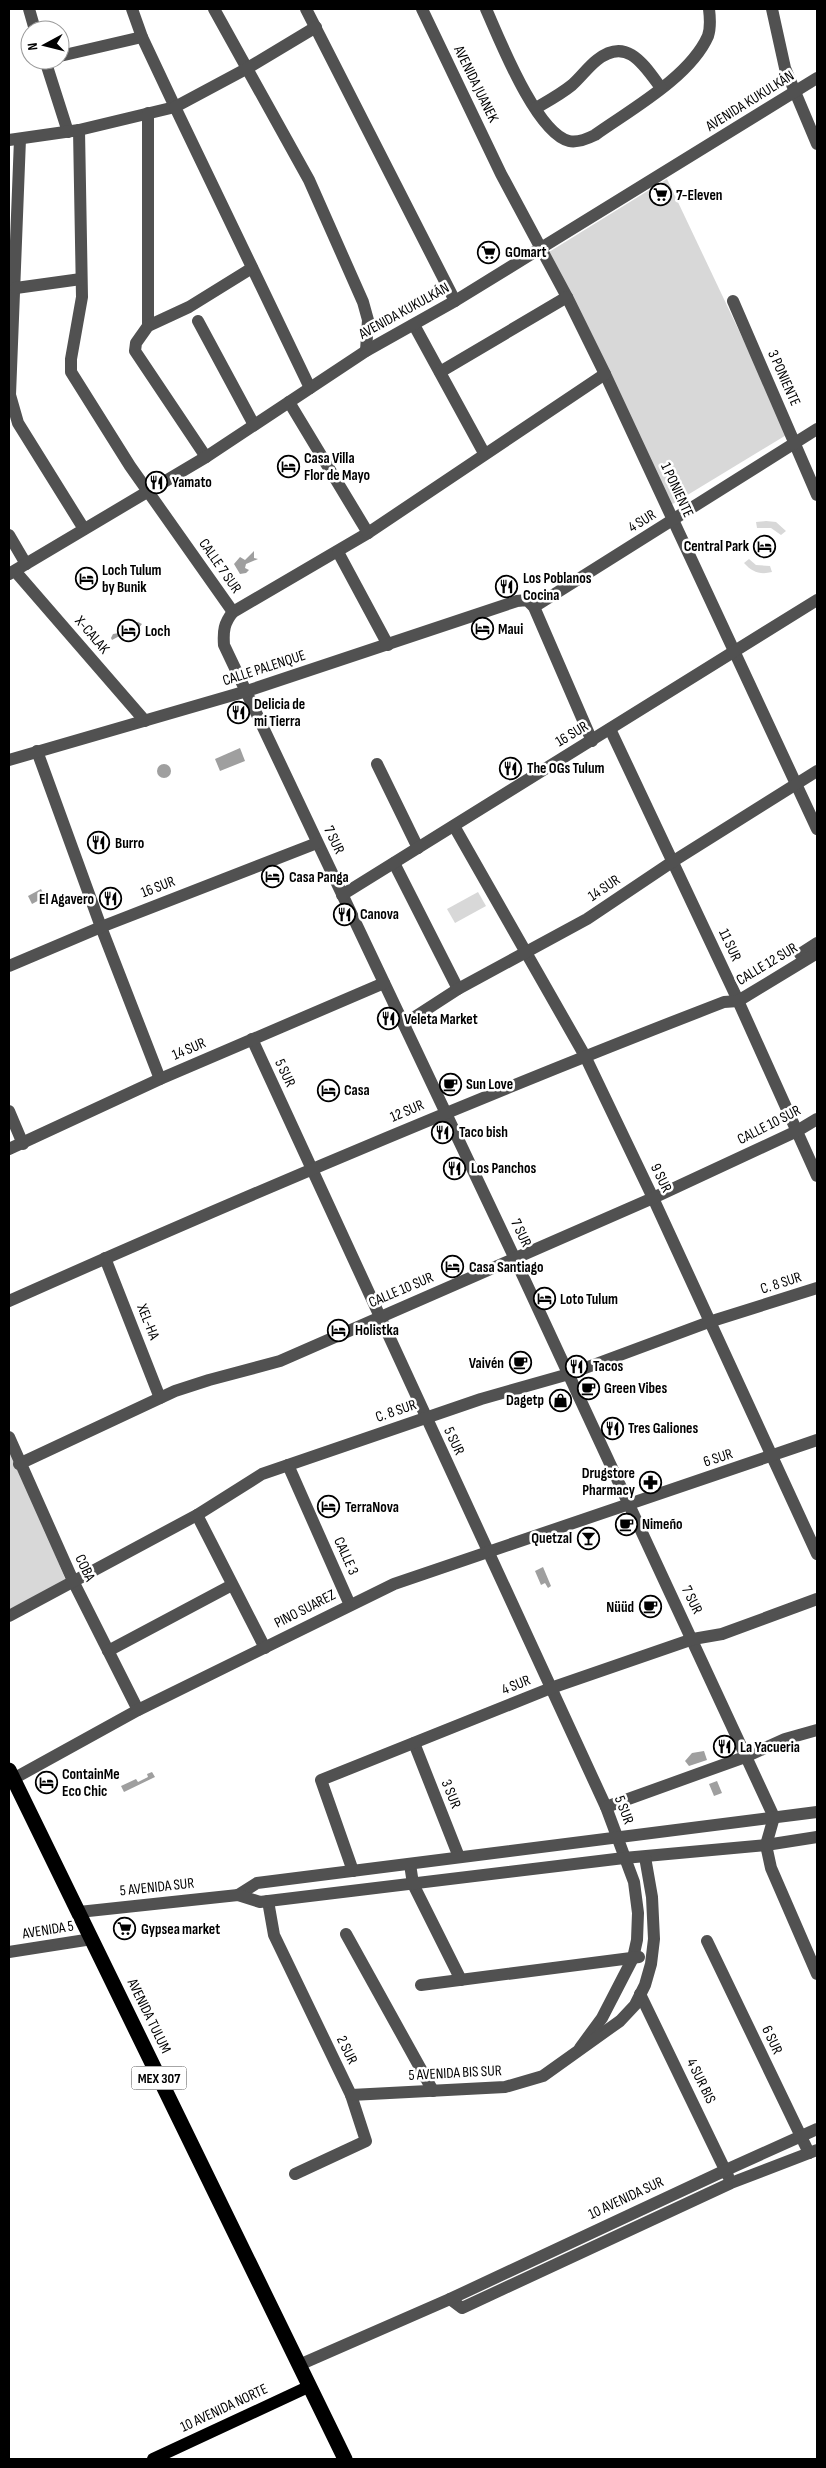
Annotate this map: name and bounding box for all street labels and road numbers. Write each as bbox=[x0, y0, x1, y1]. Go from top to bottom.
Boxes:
street label: AVENIDA JUANEK bbox=[449, 42, 503, 126]
street label: AVENIDA KUKULKÁN bbox=[701, 66, 798, 136]
street label: AVENIDA KUKULKÁN bbox=[355, 278, 453, 344]
street label: 3 PONIENTE bbox=[763, 347, 805, 409]
street label: 1 PONIENTE bbox=[656, 460, 698, 520]
street label: 4 SUR bbox=[624, 505, 660, 537]
street label: CALLE 7 SUR bbox=[194, 535, 246, 597]
street label: X-CALAK bbox=[70, 611, 114, 658]
street label: CALLE PALENQUE bbox=[220, 646, 308, 690]
street label: 16 SUR bbox=[552, 717, 592, 751]
street label: 7 SUR bbox=[319, 823, 349, 857]
street label: 14 SUR bbox=[584, 870, 624, 906]
street label: 16 SUR bbox=[138, 872, 178, 902]
street label: 11 SUR bbox=[714, 926, 746, 964]
street label: CALLE 12 SUR bbox=[733, 938, 801, 990]
street label: 14 SUR bbox=[169, 1033, 209, 1065]
street label: 5 SUR bbox=[270, 1056, 300, 1090]
street label: 12 SUR bbox=[387, 1095, 427, 1127]
street label: CALLE 10 SUR bbox=[734, 1101, 804, 1149]
street label: 9 SUR bbox=[646, 1160, 676, 1196]
street label: 7 SUR bbox=[506, 1216, 536, 1250]
street label: C. 8 SUR bbox=[758, 1267, 804, 1299]
street label: CALLE 10 SUR bbox=[366, 1268, 436, 1312]
street label: XEL-HA bbox=[132, 1300, 164, 1343]
street label: C. 8 SUR bbox=[373, 1395, 419, 1427]
street label: 5 SUR bbox=[439, 1424, 469, 1458]
street label: 6 SUR bbox=[701, 1444, 735, 1472]
street label: CALLE 3 bbox=[329, 1534, 363, 1578]
street label: COBA bbox=[71, 1551, 100, 1585]
street label: 7 SUR bbox=[677, 1583, 707, 1617]
street label: PINO SUAREZ bbox=[271, 1585, 339, 1633]
street label: 4 SUR bbox=[499, 1671, 533, 1699]
street label: 3 SUR bbox=[437, 1777, 465, 1811]
street label: 5 SUR bbox=[610, 1793, 638, 1827]
street label: 5 AVENIDA SUR bbox=[119, 1874, 195, 1900]
street label: AVENIDA 5 bbox=[20, 1917, 75, 1944]
street label: AVENIDA TULUM bbox=[122, 1975, 175, 2057]
street label: 6 SUR bbox=[757, 2023, 787, 2058]
street label: 2 SUR bbox=[332, 2033, 362, 2067]
street label: 4 SUR BIS bbox=[682, 2055, 720, 2107]
street label: 5 AVENIDA BIS SUR bbox=[408, 2061, 502, 2085]
road number: MEX 307 bbox=[132, 2066, 186, 2090]
street label: 10 AVENIDA SUR bbox=[585, 2172, 667, 2224]
street label: 10 AVENIDA NORTE bbox=[177, 2380, 271, 2436]

